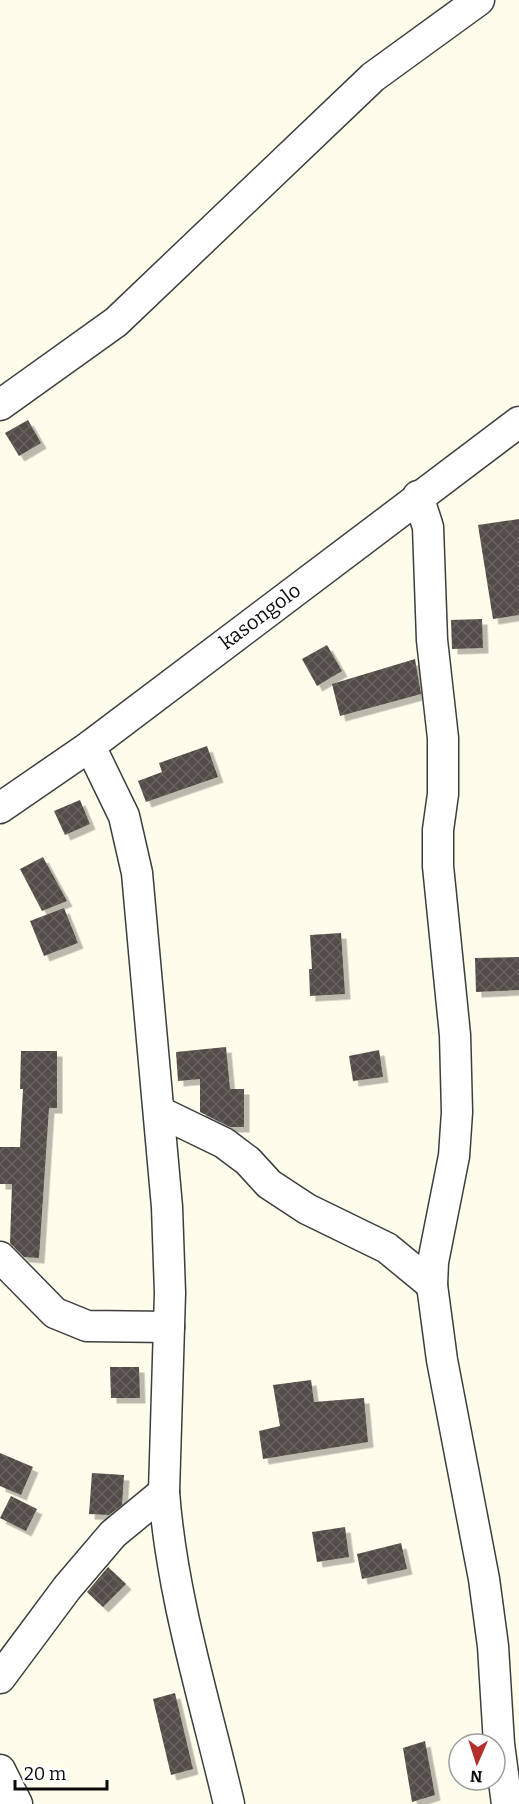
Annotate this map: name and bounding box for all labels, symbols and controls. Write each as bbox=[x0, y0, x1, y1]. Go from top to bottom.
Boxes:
street label: kasongolo bbox=[215, 578, 305, 654]
north arrow bbox=[447, 1732, 507, 1792]
scale bar bbox=[15, 1753, 106, 1791]
text: 20 m bbox=[24, 1763, 66, 1785]
text: N bbox=[470, 1767, 483, 1786]

